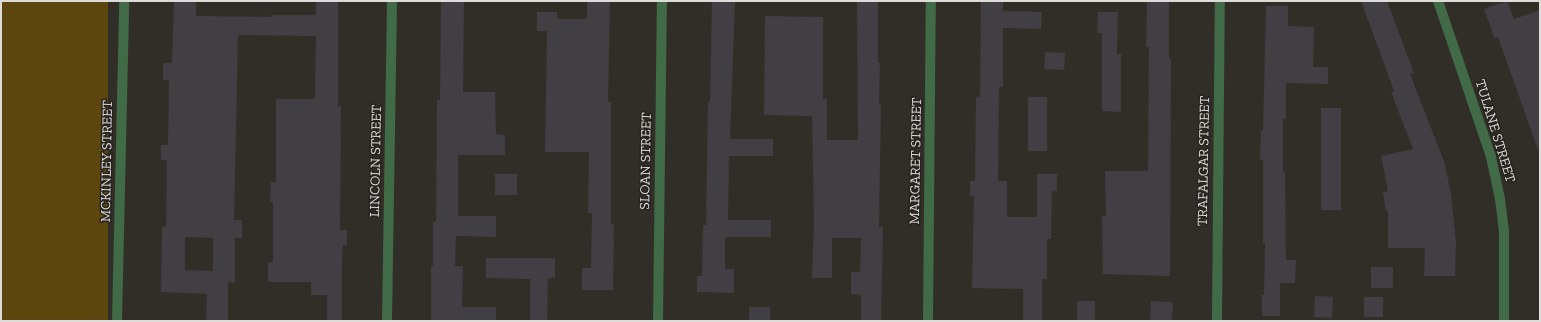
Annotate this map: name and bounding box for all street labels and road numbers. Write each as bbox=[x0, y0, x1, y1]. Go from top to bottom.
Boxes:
street label: TULANE STREET bbox=[1471, 77, 1519, 185]
street label: TRAFALGAR STREET bbox=[1194, 96, 1214, 226]
street label: MARGARET STREET bbox=[906, 97, 926, 225]
street label: MCKINLEY STREET bbox=[98, 100, 116, 222]
street label: LINCOLN STREET bbox=[367, 105, 385, 217]
street label: SLOAN STREET bbox=[637, 112, 655, 210]

